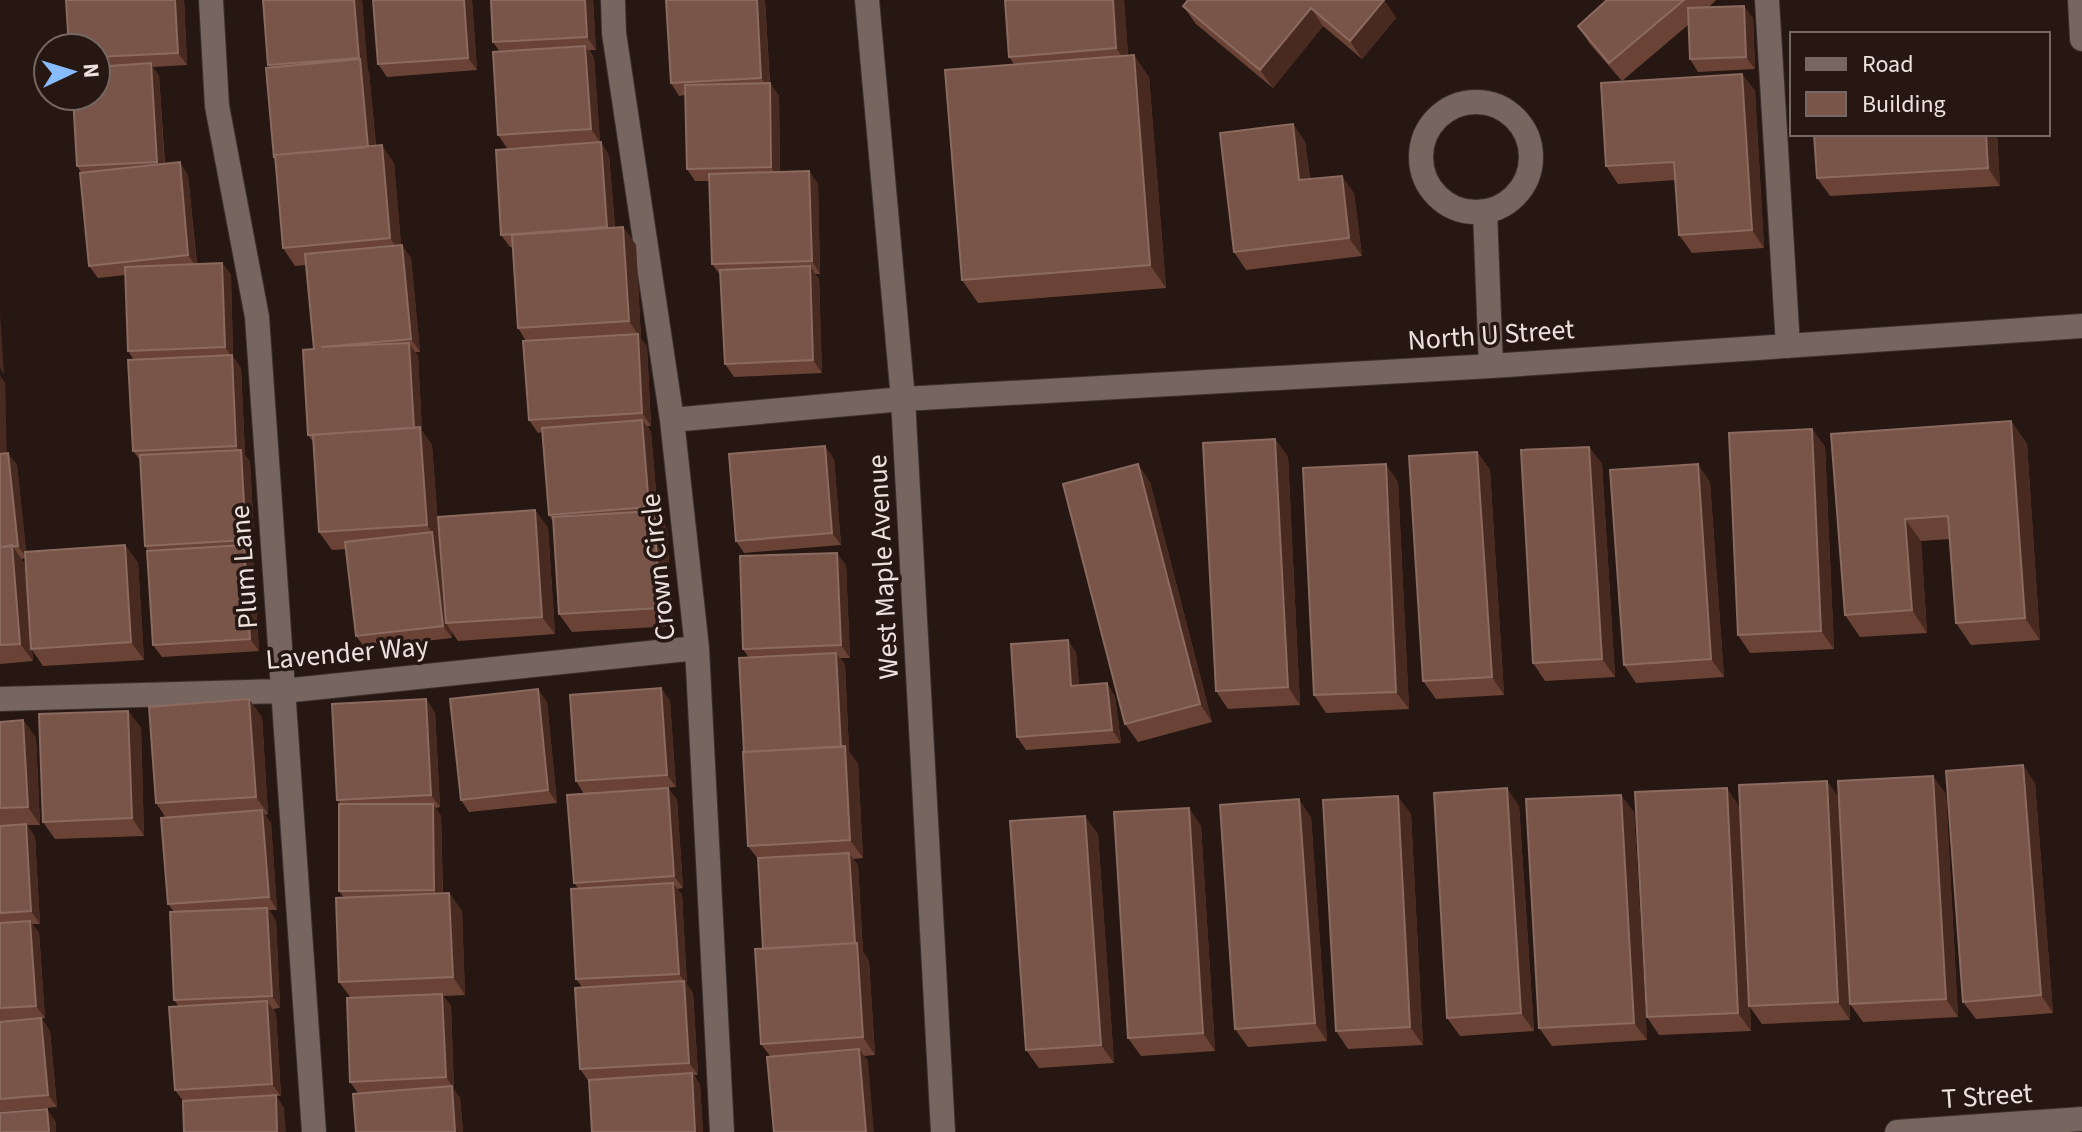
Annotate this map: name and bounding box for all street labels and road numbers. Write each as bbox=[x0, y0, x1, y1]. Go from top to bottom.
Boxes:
street label: North U Street bbox=[1406, 309, 1576, 361]
street label: West Maple Avenue bbox=[857, 454, 909, 680]
street label: Crown Circle bbox=[630, 491, 686, 643]
street label: Plum Lane bbox=[220, 504, 268, 630]
street label: Lavender Way bbox=[264, 626, 430, 680]
street label: T Street bbox=[1940, 1073, 2034, 1119]

